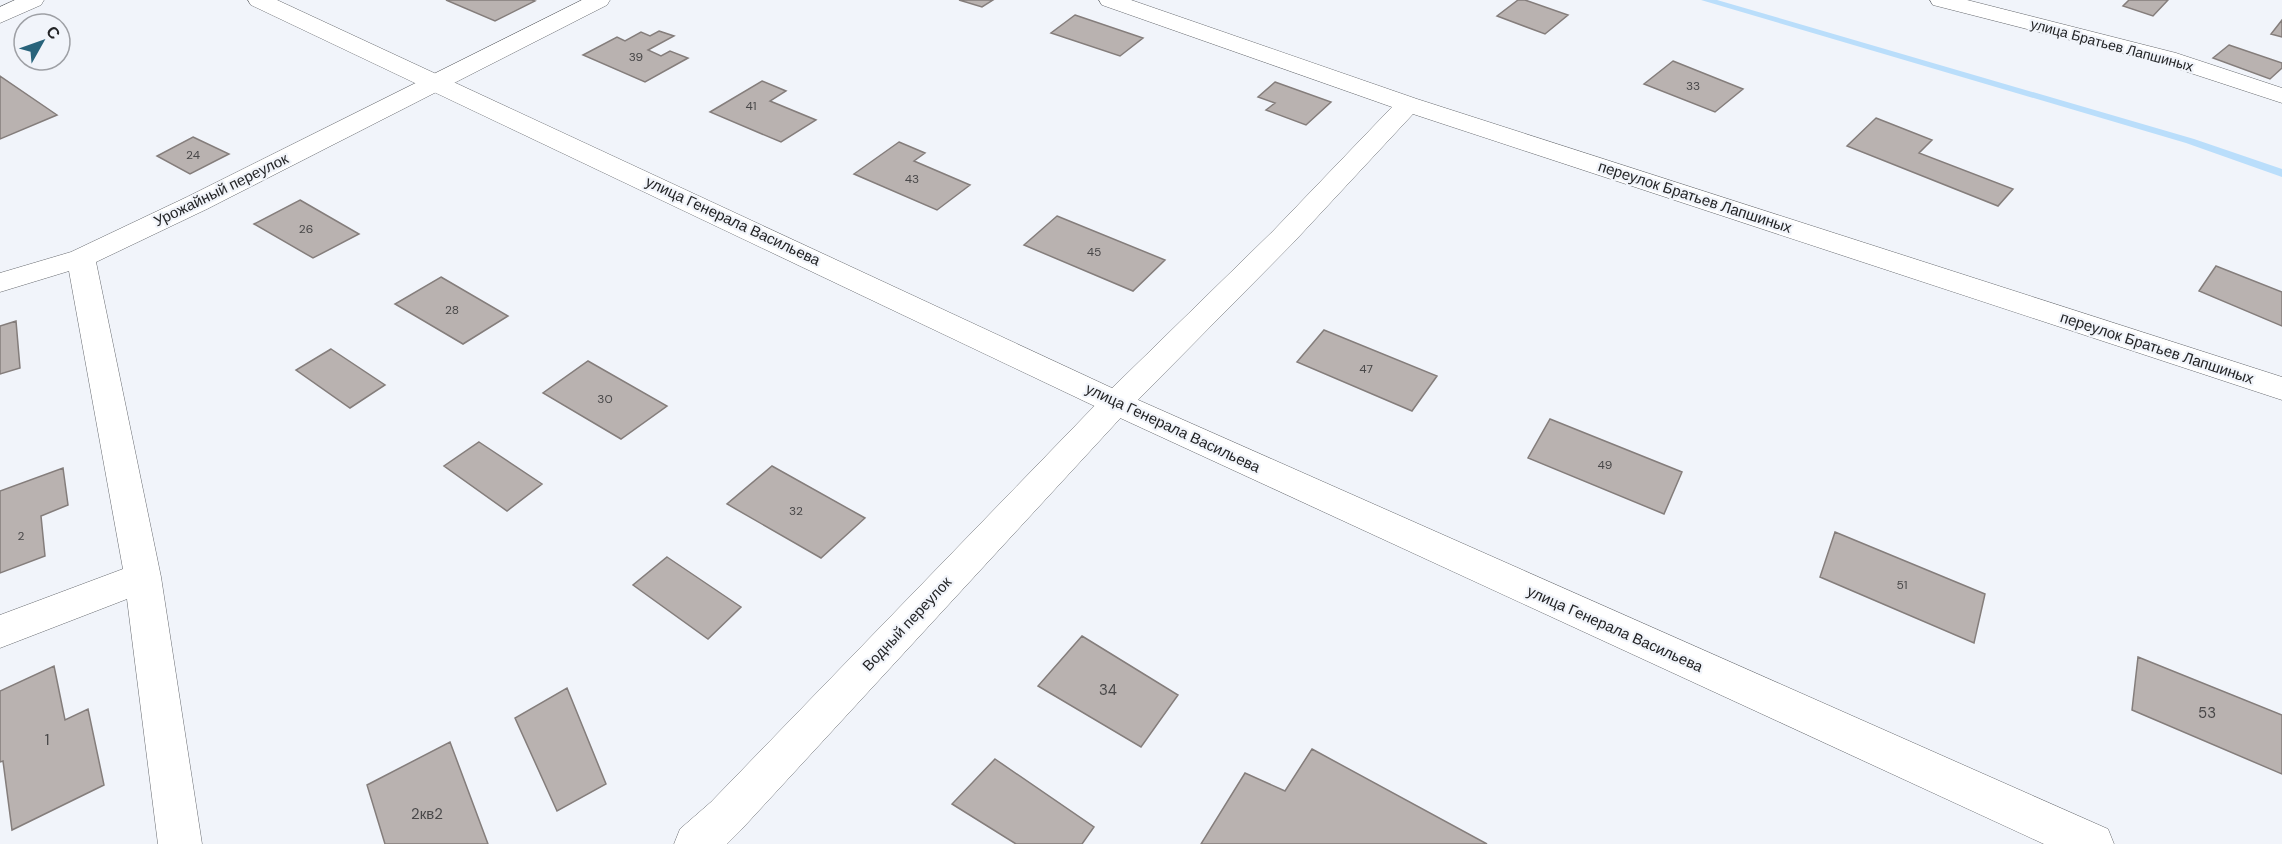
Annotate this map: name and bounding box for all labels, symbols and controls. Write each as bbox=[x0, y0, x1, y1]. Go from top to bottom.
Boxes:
north arrow bbox=[12, 12, 72, 72]
street label: улица Братьев Лапшиных bbox=[2029, 15, 2195, 75]
text: С bbox=[41, 22, 65, 44]
house number: 39 bbox=[629, 49, 643, 65]
house number: 33 bbox=[1686, 78, 1700, 94]
house number: 41 bbox=[745, 98, 757, 114]
house number: 24 bbox=[186, 147, 200, 163]
street label: Урожайный переулок bbox=[150, 148, 292, 231]
street label: переулок Братьев Лапшиных bbox=[1596, 156, 1795, 238]
house number: 43 bbox=[905, 171, 919, 187]
street label: улица Генерала Васильева bbox=[643, 172, 824, 271]
house number: 26 bbox=[299, 221, 313, 237]
house number: 45 bbox=[1087, 244, 1101, 260]
house number: 28 bbox=[445, 302, 459, 318]
street label: переулок Братьев Лапшиных bbox=[2058, 307, 2257, 389]
house number: 47 bbox=[1359, 361, 1373, 377]
street label: улица Генерала Васильева bbox=[1083, 379, 1264, 478]
house number: 30 bbox=[597, 391, 613, 407]
house number: 49 bbox=[1598, 457, 1612, 473]
house number: 32 bbox=[789, 503, 803, 519]
house number: 2 bbox=[18, 528, 25, 544]
street label: Водный переулок bbox=[858, 572, 956, 676]
house number: 51 bbox=[1896, 577, 1908, 593]
street label: улица Генерала Васильева bbox=[1524, 581, 1707, 677]
house number: 34 bbox=[1099, 680, 1117, 700]
house number: 53 bbox=[2198, 703, 2216, 723]
house number: 1 bbox=[45, 730, 49, 750]
house number: 2кв2 bbox=[411, 804, 443, 824]

